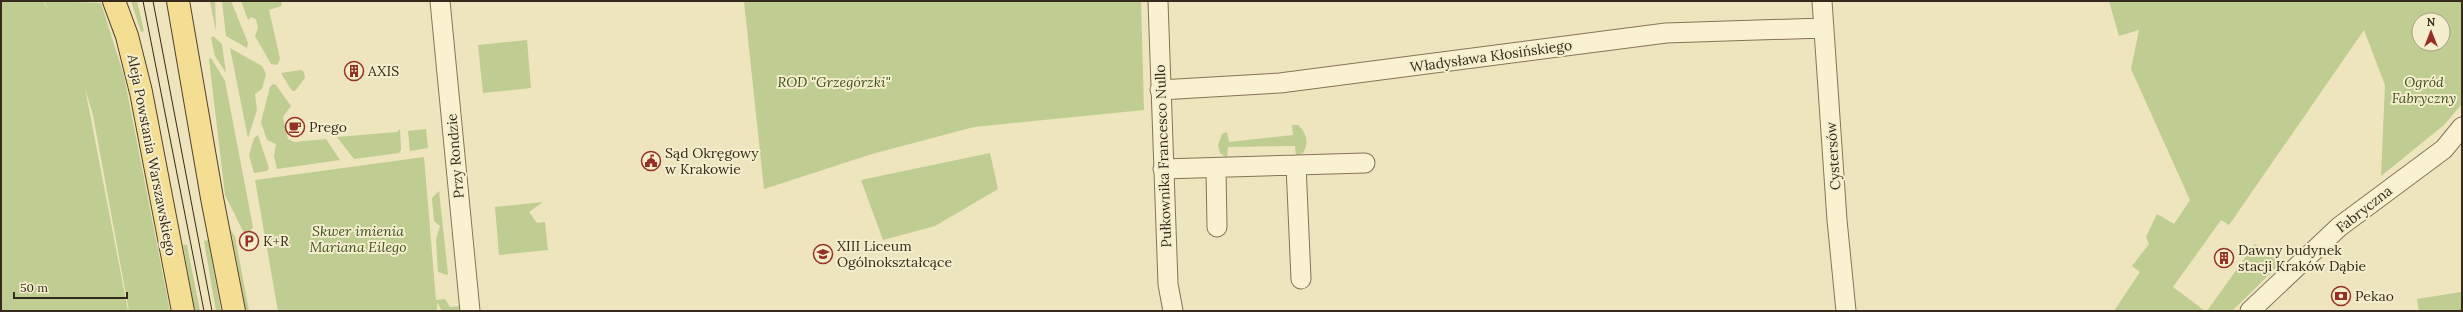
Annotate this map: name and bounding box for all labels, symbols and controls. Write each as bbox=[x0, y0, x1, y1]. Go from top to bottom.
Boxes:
north arrow bbox=[2411, 12, 2451, 52]
text: N bbox=[2427, 15, 2436, 29]
street label: Władysława Kłosińskiego bbox=[1409, 36, 1573, 76]
street label: Aleja Powstania Warszawskiego bbox=[123, 52, 180, 257]
building icon: AXIS bbox=[343, 60, 365, 82]
place label: AXIS bbox=[367, 62, 399, 80]
street label: Pułkownika Francesco Nullo bbox=[1151, 64, 1175, 248]
park label: ROD "Grzegórzki" bbox=[777, 73, 891, 91]
park label: Ogród Fabryczny bbox=[2392, 73, 2456, 107]
street label: Przy Rondzie bbox=[442, 112, 468, 199]
cafe icon: Prego bbox=[284, 116, 306, 138]
place label: Prego bbox=[309, 118, 347, 136]
street label: Cystersów bbox=[1822, 120, 1844, 191]
place label: Sąd Okręgowy w Krakowie bbox=[665, 144, 759, 178]
public building icon: Sąd Okręgowy w Krakowie bbox=[640, 150, 662, 172]
street label: Fabryczna bbox=[2332, 182, 2396, 236]
park label: Skwer imienia Mariana Eilego bbox=[309, 222, 407, 256]
parking icon: K+R bbox=[238, 230, 260, 252]
place label: K+R bbox=[263, 232, 289, 250]
place label: XIII Liceum Ogólnokształcące bbox=[837, 237, 952, 271]
place label: Dawny budynek stacji Kraków Dąbie bbox=[2238, 241, 2367, 275]
school or university icon: XIII Liceum Ogólnokształcące bbox=[812, 243, 834, 265]
building icon: Dawny budynek stacji Kraków Dąbie bbox=[2213, 247, 2235, 269]
scale bar bbox=[14, 274, 127, 300]
text: 50 m bbox=[20, 280, 48, 295]
bank icon: Pekao bbox=[2330, 285, 2352, 307]
place label: Pekao bbox=[2355, 287, 2394, 305]

